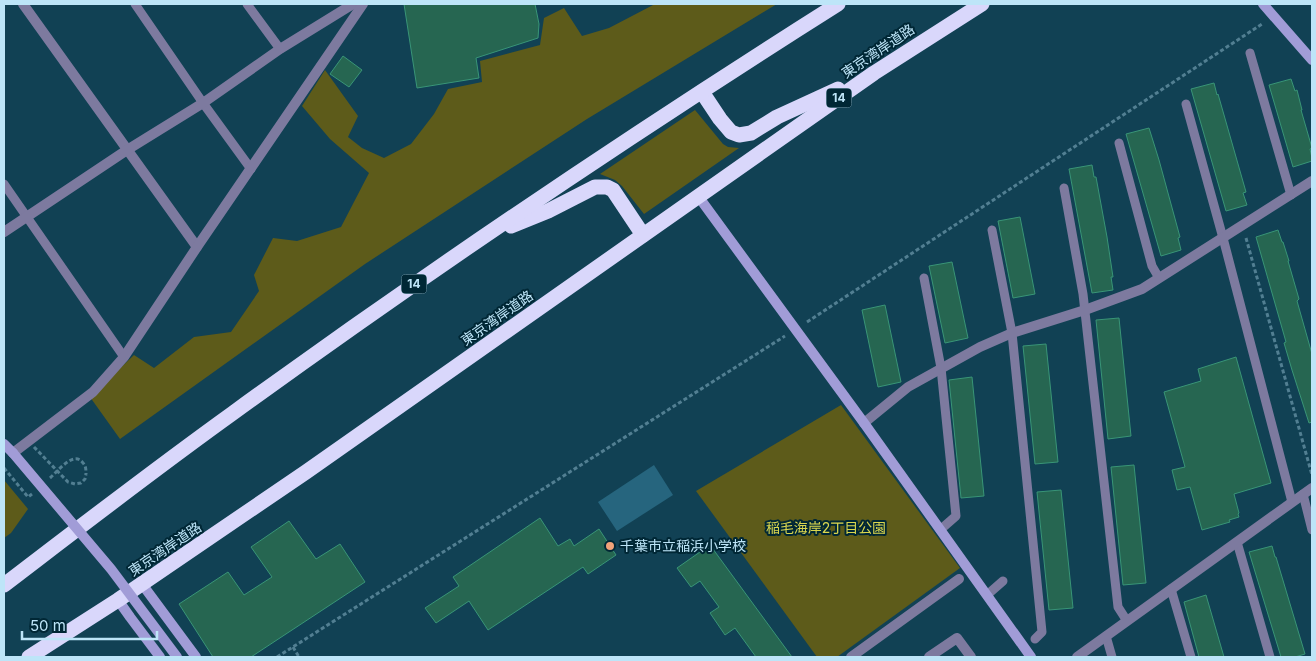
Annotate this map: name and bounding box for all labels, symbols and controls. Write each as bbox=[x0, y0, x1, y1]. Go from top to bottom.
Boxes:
street label: 東京湾岸道路 bbox=[838, 20, 917, 81]
road number: 14 bbox=[826, 89, 852, 108]
road number: 14 bbox=[402, 274, 426, 294]
street label: 東京湾岸道路 bbox=[457, 287, 536, 349]
street label: 東京湾岸道路 bbox=[125, 518, 204, 579]
park label: 稲毛海岸2丁目公園 bbox=[766, 519, 886, 536]
place label: 千葉市立稲浜小学校 bbox=[620, 537, 746, 554]
marker: 千葉市立稲浜小学校 bbox=[604, 540, 616, 552]
scale bar bbox=[22, 608, 158, 640]
text: 50 m bbox=[30, 616, 66, 635]

